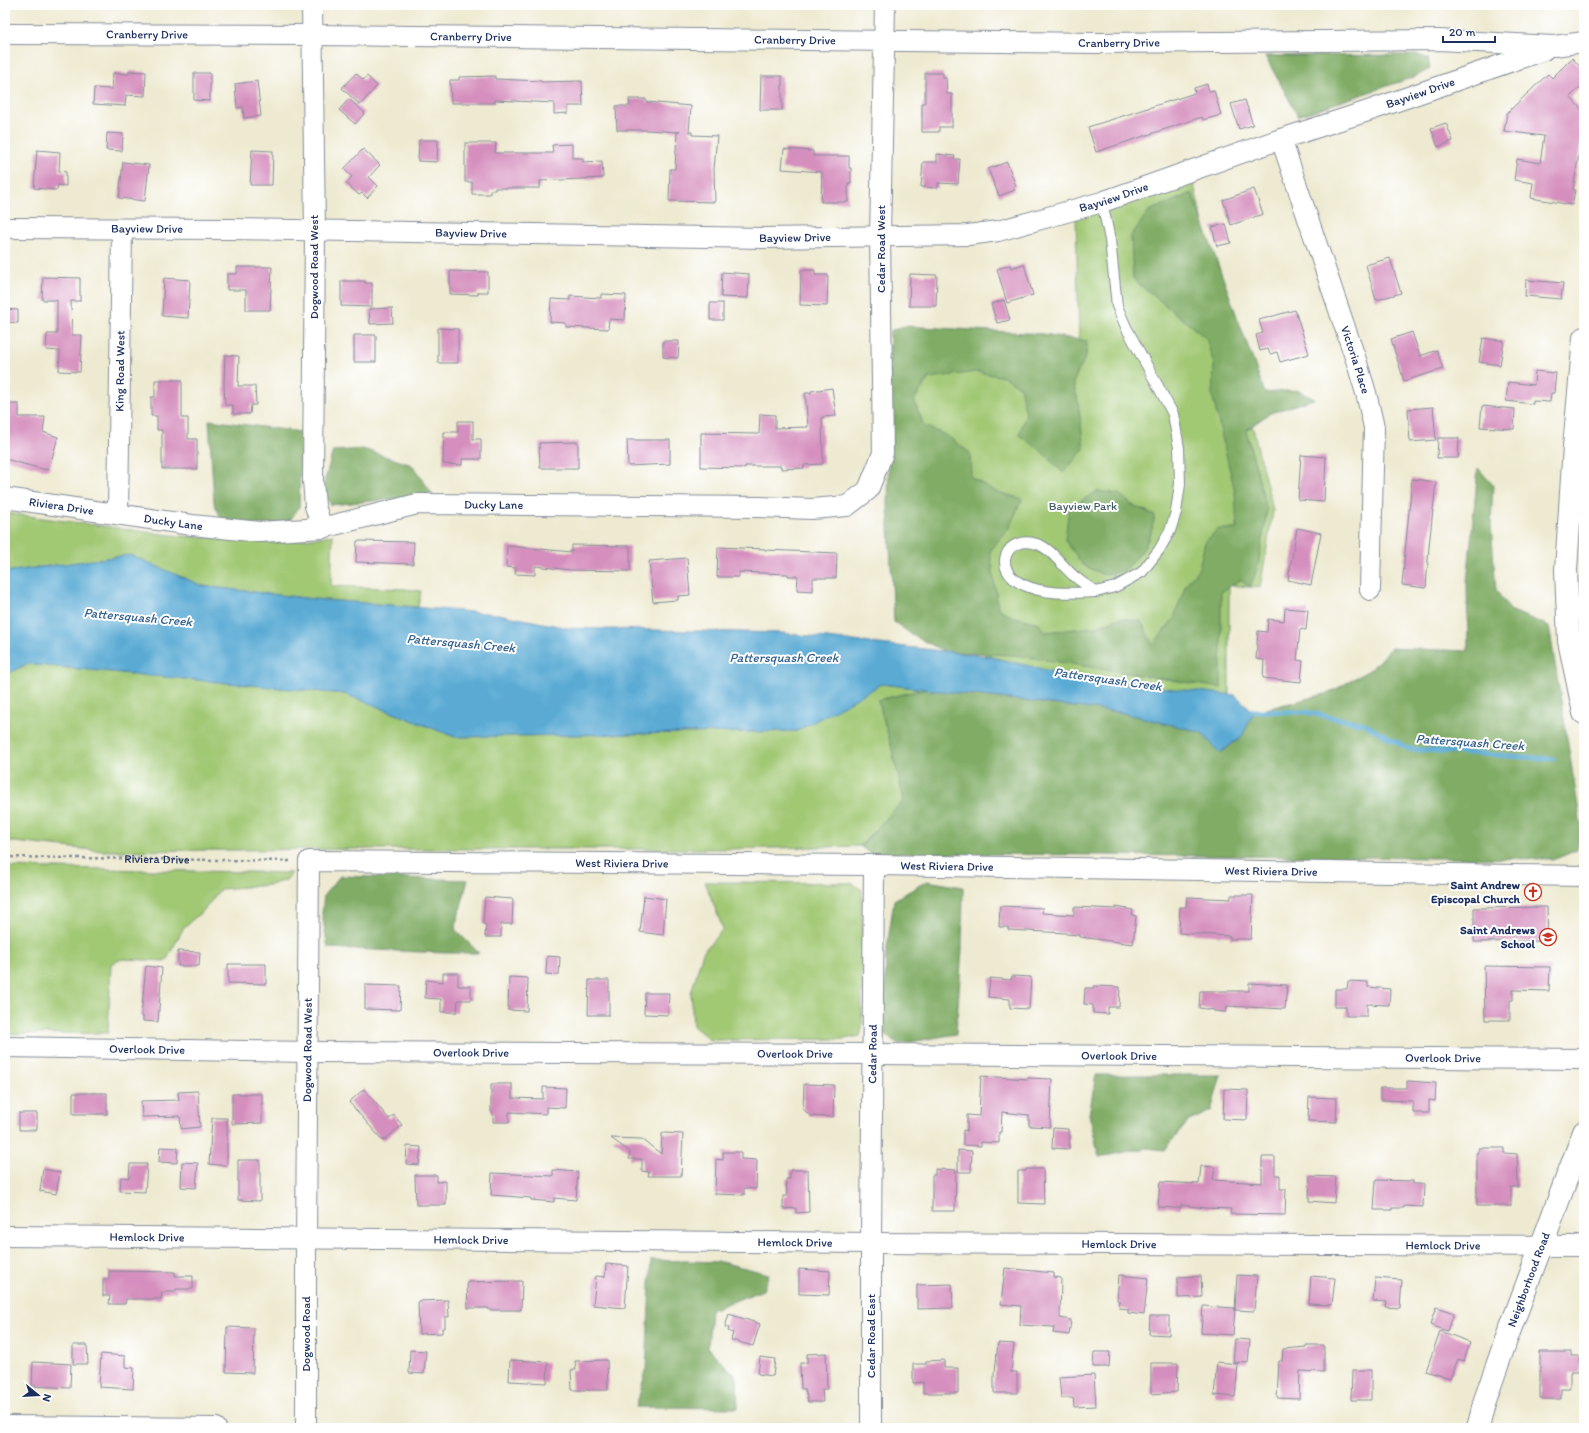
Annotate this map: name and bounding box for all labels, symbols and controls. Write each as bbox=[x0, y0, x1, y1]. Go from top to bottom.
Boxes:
scale bar bbox=[1443, 18, 1495, 44]
text: 20 m bbox=[1449, 25, 1476, 39]
street label: Cranberry Drive bbox=[106, 27, 188, 42]
street label: Cranberry Drive bbox=[430, 29, 512, 44]
street label: Cranberry Drive bbox=[754, 33, 836, 47]
street label: Cranberry Drive bbox=[1078, 35, 1160, 50]
street label: Bayview Drive bbox=[1384, 74, 1457, 111]
street label: Bayview Drive bbox=[1078, 179, 1150, 215]
street label: Cedar Road West bbox=[874, 204, 888, 293]
street label: Dogwood Road West bbox=[307, 214, 321, 319]
street label: Bayview Drive bbox=[111, 221, 183, 236]
street label: Bayview Drive bbox=[435, 225, 507, 241]
street label: Bayview Drive bbox=[759, 230, 831, 245]
street label: Victoria Place bbox=[1338, 324, 1373, 396]
street label: King Road West bbox=[112, 330, 128, 412]
street label: Riviera Drive bbox=[28, 495, 95, 518]
street label: Ducky Lane bbox=[464, 497, 523, 512]
park label: Bayview Park bbox=[1049, 499, 1117, 513]
street label: Ducky Lane bbox=[143, 511, 204, 533]
water label: Pattersquash Creek bbox=[83, 605, 194, 629]
water label: Pattersquash Creek bbox=[406, 631, 517, 655]
water label: Pattersquash Creek bbox=[730, 650, 840, 665]
water label: Pattersquash Creek bbox=[1053, 664, 1164, 694]
water label: Pattersquash Creek bbox=[1415, 731, 1526, 753]
street label: Riviera Drive bbox=[124, 852, 190, 867]
street label: West Riviera Drive bbox=[575, 856, 669, 871]
street label: West Riviera Drive bbox=[900, 858, 994, 874]
street label: West Riviera Drive bbox=[1224, 863, 1318, 879]
place label: Saint Andrew Episcopal Church bbox=[1431, 878, 1521, 907]
church icon: Saint Andrew Episcopal Church bbox=[1523, 882, 1543, 902]
place label: Saint Andrews School bbox=[1460, 923, 1536, 951]
school or university icon: Saint Andrews School bbox=[1538, 927, 1558, 947]
street label: Dogwood Road West bbox=[300, 997, 315, 1102]
street label: Cedar Road bbox=[865, 1024, 880, 1084]
street label: Overlook Drive bbox=[109, 1042, 185, 1057]
street label: Overlook Drive bbox=[433, 1045, 509, 1060]
street label: Overlook Drive bbox=[757, 1047, 833, 1061]
street label: Overlook Drive bbox=[1081, 1048, 1157, 1063]
street label: Overlook Drive bbox=[1405, 1051, 1481, 1065]
street label: Hemlock Drive bbox=[109, 1230, 185, 1244]
street label: Neighborhood Road bbox=[1505, 1230, 1553, 1329]
street label: Hemlock Drive bbox=[433, 1232, 509, 1247]
street label: Hemlock Drive bbox=[757, 1235, 833, 1250]
street label: Hemlock Drive bbox=[1081, 1237, 1157, 1251]
street label: Hemlock Drive bbox=[1405, 1238, 1481, 1253]
street label: Cedar Road East bbox=[864, 1293, 878, 1378]
street label: Dogwood Road bbox=[299, 1296, 313, 1372]
north arrow bbox=[18, 1375, 58, 1415]
text: N bbox=[40, 1392, 54, 1403]

